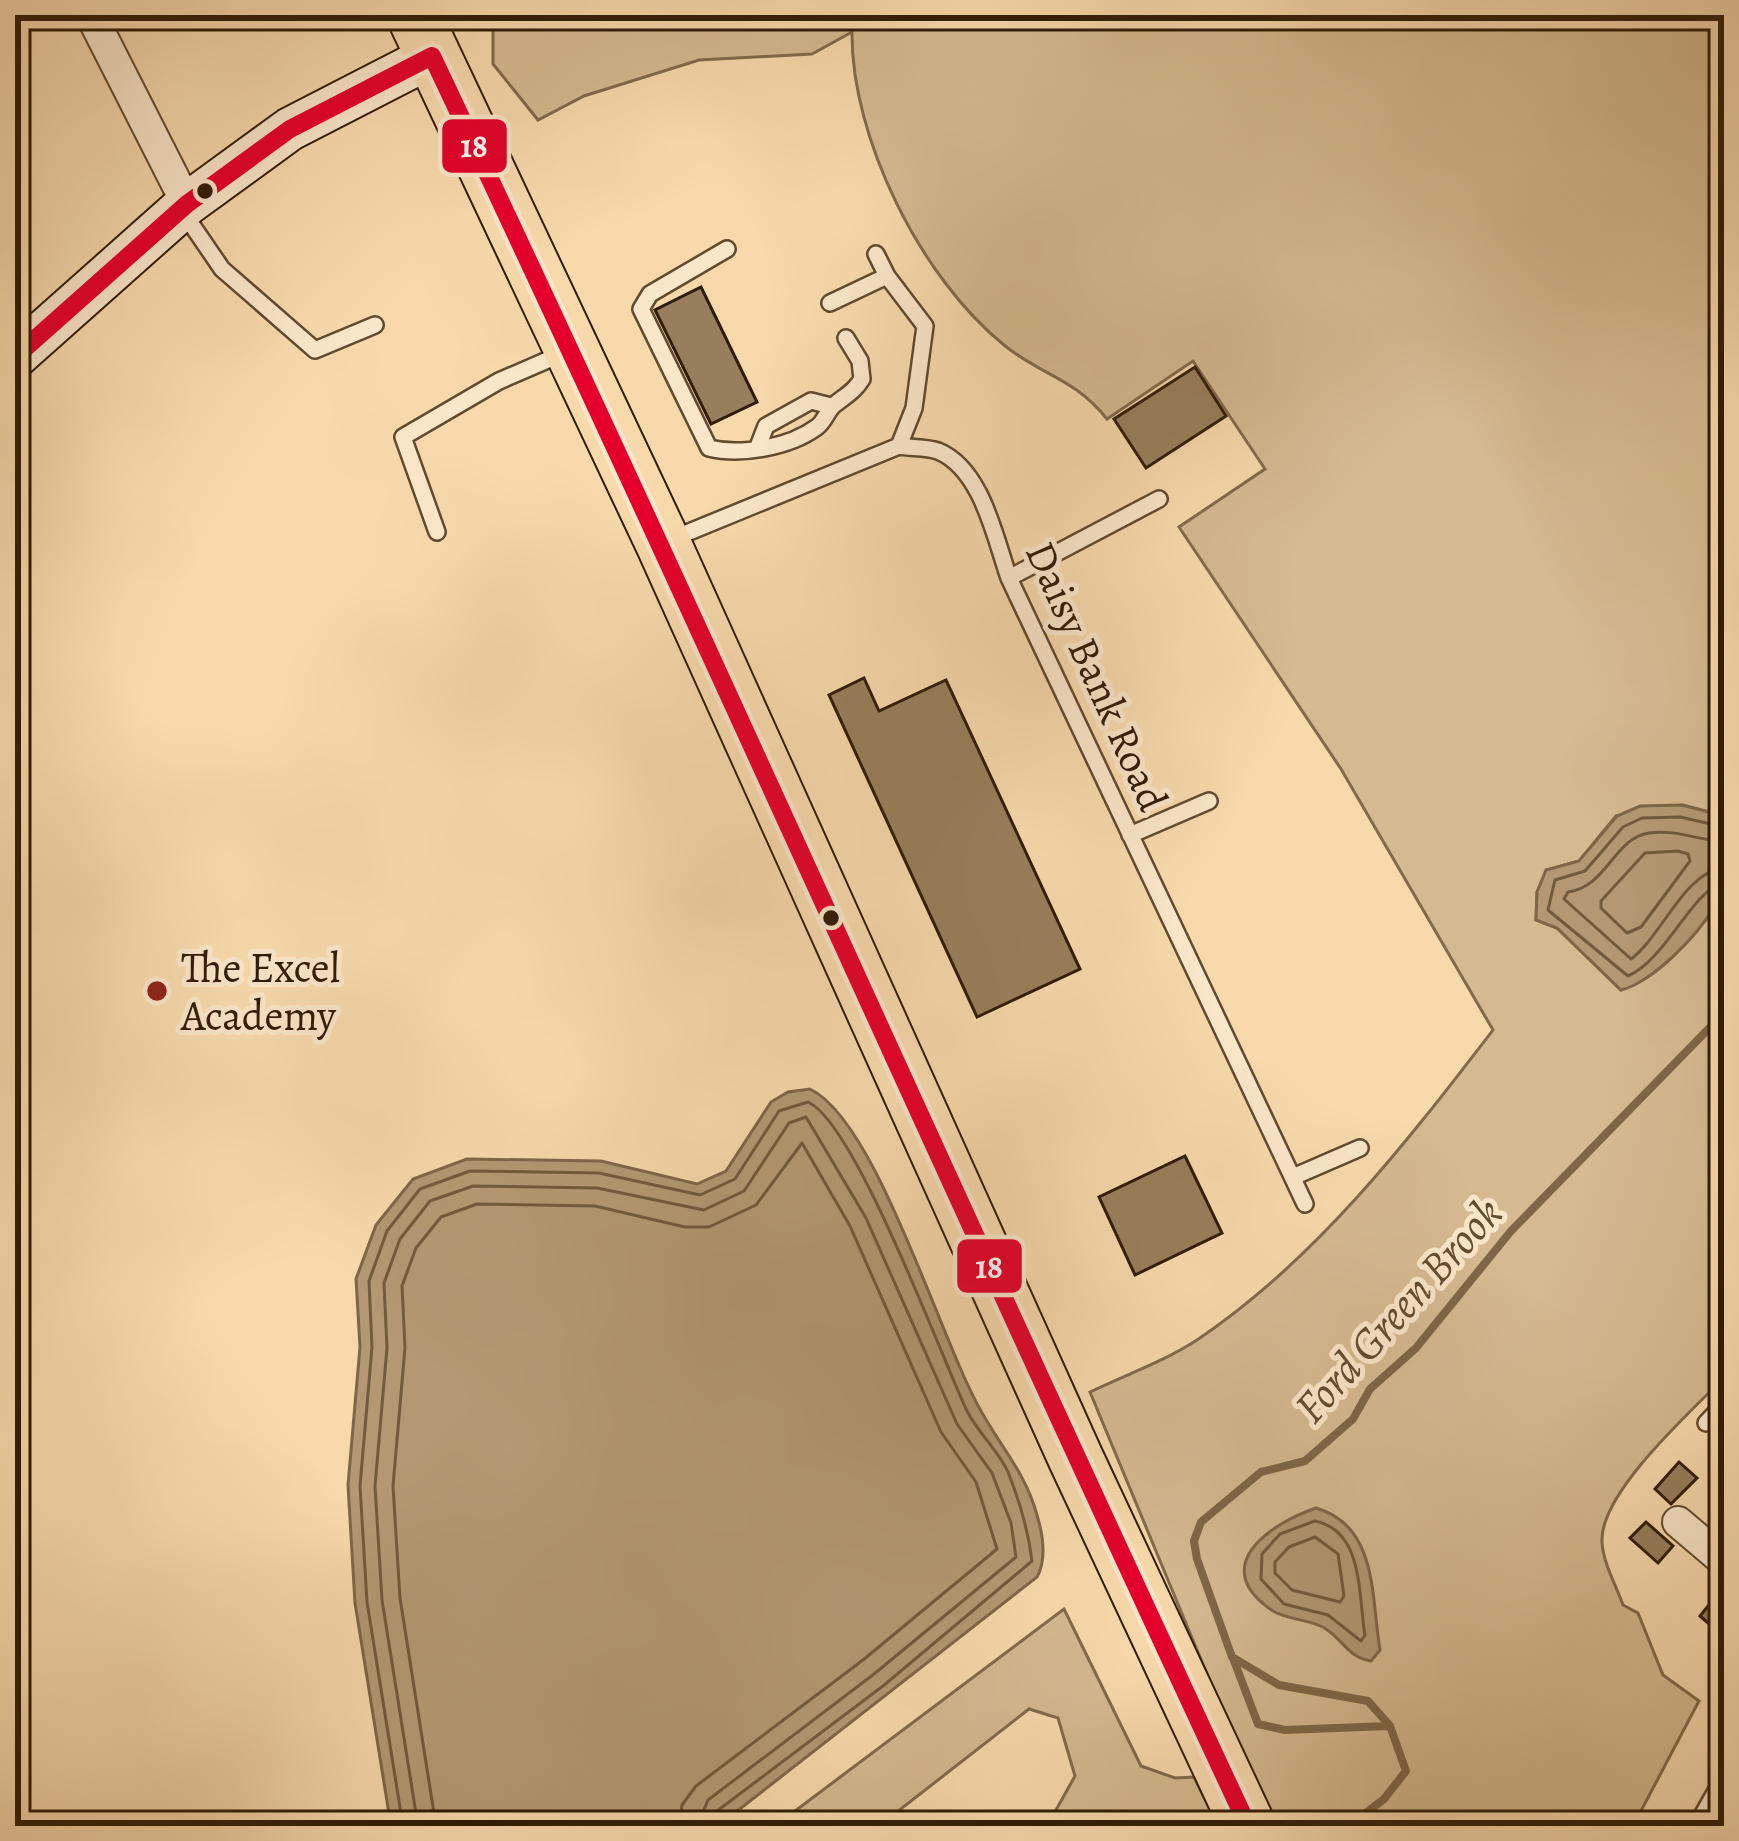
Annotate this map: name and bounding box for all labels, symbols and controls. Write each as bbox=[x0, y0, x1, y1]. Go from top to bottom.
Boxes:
line badge: 18 bbox=[440, 117, 509, 175]
text: 18 bbox=[460, 123, 488, 168]
unlabelled marker bbox=[194, 180, 216, 202]
street label: Daisy Bank Road bbox=[1012, 532, 1182, 820]
unlabelled marker bbox=[820, 907, 842, 929]
place label: The Excel Academy bbox=[180, 939, 340, 1044]
marker: The Excel Academy bbox=[144, 978, 170, 1004]
water label: Ford Green Brook bbox=[1280, 1184, 1516, 1436]
line badge: 18 bbox=[955, 1237, 1024, 1295]
text: 18 bbox=[975, 1244, 1003, 1289]

